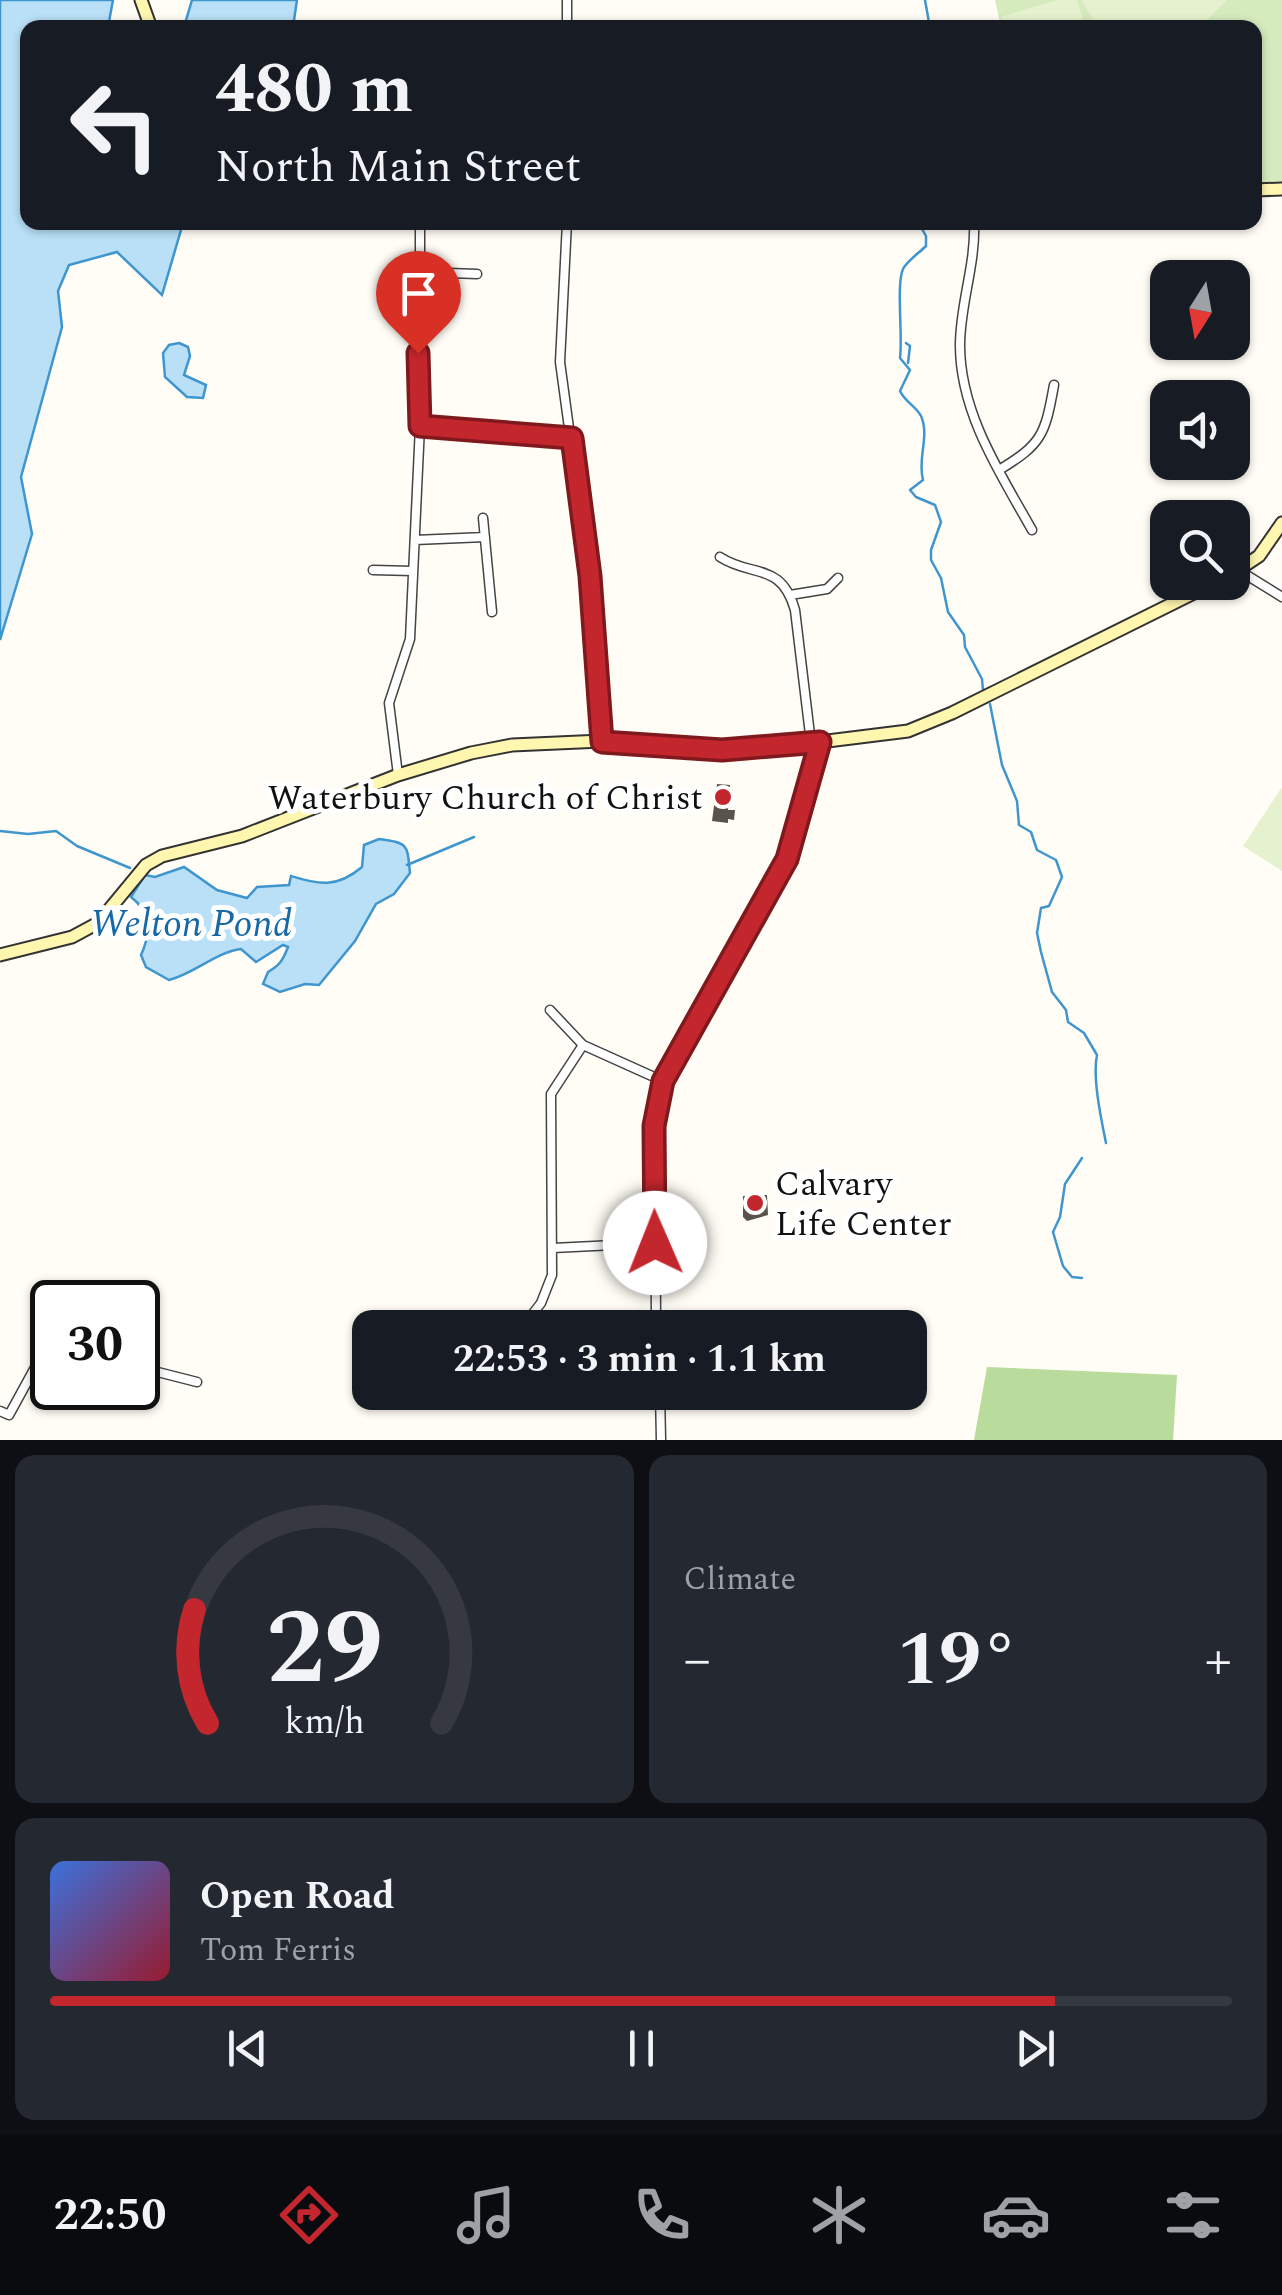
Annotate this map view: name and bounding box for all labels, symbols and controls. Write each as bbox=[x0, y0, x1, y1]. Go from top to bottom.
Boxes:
text: 480 m bbox=[215, 37, 413, 143]
icon: left bbox=[50, 60, 180, 190]
text: North Main Street bbox=[215, 133, 581, 202]
pin bbox=[376, 251, 461, 354]
north arrow bbox=[1150, 260, 1250, 360]
map controls bbox=[1150, 260, 1250, 600]
icon: arrive bbox=[391, 266, 446, 321]
button: sound bbox=[1150, 380, 1250, 480]
button: search bbox=[1150, 500, 1250, 600]
place label: Waterbury Church of Christ bbox=[268, 772, 703, 825]
marker: Waterbury Church of Christ bbox=[712, 786, 734, 808]
water label: Welton Pond bbox=[90, 896, 292, 954]
place label: Calvary Life Center bbox=[775, 1158, 952, 1251]
position arrow bbox=[603, 1191, 707, 1295]
marker: Calvary Life Center bbox=[744, 1192, 766, 1214]
speed limit sign: 30 bbox=[30, 1280, 160, 1410]
text: 22:53 · 3 min · 1.1 km bbox=[453, 1331, 826, 1389]
text: Climate bbox=[684, 1555, 796, 1604]
text: 29 bbox=[266, 1571, 383, 1729]
text: 19° bbox=[897, 1604, 1019, 1718]
text: − bbox=[684, 1619, 711, 1702]
text: + bbox=[1204, 1619, 1232, 1702]
text: km/h bbox=[284, 1695, 364, 1750]
text: Open Road bbox=[200, 1868, 395, 1926]
text: Tom Ferris bbox=[200, 1926, 356, 1975]
icon: previous bbox=[220, 2021, 275, 2076]
icon: pause bbox=[614, 2021, 669, 2076]
icon: next bbox=[1008, 2021, 1063, 2076]
icon: directions bbox=[274, 2180, 344, 2250]
icon: music bbox=[451, 2180, 521, 2250]
icon: phone bbox=[627, 2180, 697, 2250]
icon: climate bbox=[804, 2180, 874, 2250]
icon: car bbox=[981, 2180, 1051, 2250]
icon: filters bbox=[1158, 2180, 1228, 2250]
text: 22:50 bbox=[53, 2181, 167, 2250]

